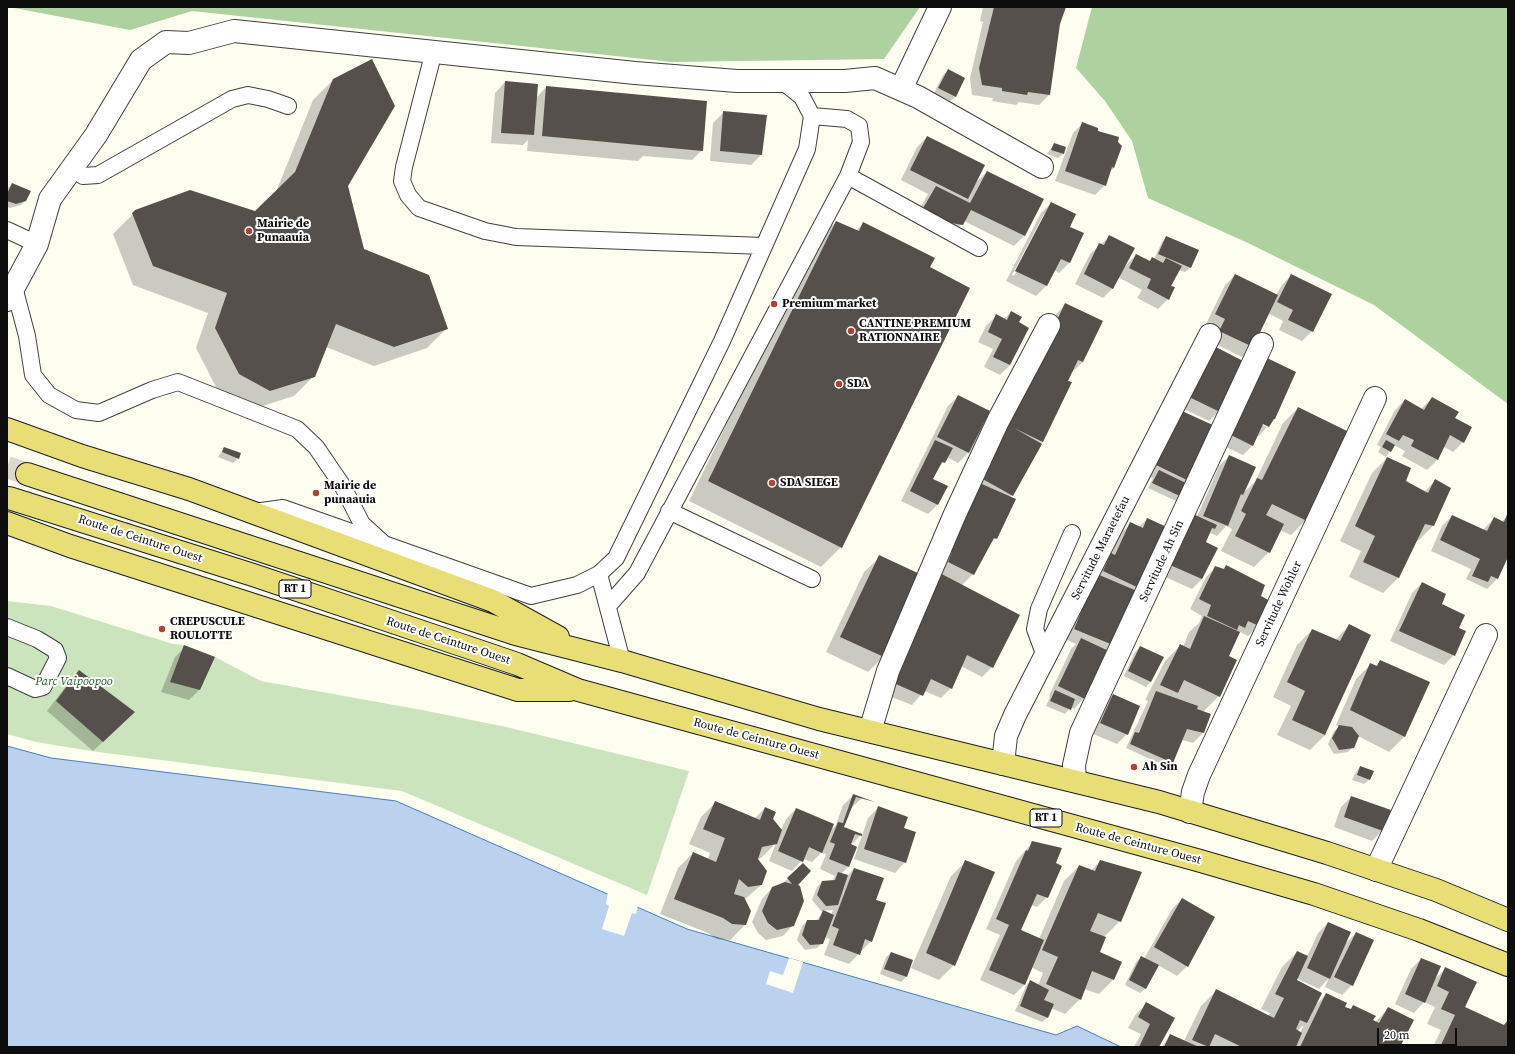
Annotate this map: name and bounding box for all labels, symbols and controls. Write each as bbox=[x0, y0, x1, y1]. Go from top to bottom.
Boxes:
place label: Mairie de Punaauia bbox=[257, 217, 309, 245]
marker: Mairie de Punaauia bbox=[244, 226, 254, 236]
place label: Premium market bbox=[782, 297, 876, 311]
marker: Premium market bbox=[769, 299, 779, 309]
place label: CANTINE PREMIUM RATIONNAIRE bbox=[859, 317, 971, 345]
marker: CANTINE PREMIUM RATIONNAIRE bbox=[846, 326, 856, 336]
place label: SDA bbox=[847, 377, 869, 391]
marker: SDA bbox=[834, 379, 844, 389]
place label: SDA SIEGE bbox=[780, 476, 838, 490]
marker: SDA SIEGE bbox=[767, 478, 777, 488]
place label: Mairie de punaauia bbox=[324, 479, 376, 507]
marker: Mairie de punaauia bbox=[311, 488, 321, 498]
street label: Servitude Maraetefau bbox=[1069, 494, 1133, 602]
street label: Route de Ceinture Ouest bbox=[76, 512, 204, 566]
street label: Servitude Ah Sin bbox=[1137, 518, 1187, 604]
street label: Servitude Wohler bbox=[1253, 559, 1305, 649]
road number: RT 1 bbox=[279, 580, 311, 598]
street label: Route de Ceinture Ouest bbox=[384, 614, 512, 668]
place label: CREPUSCULE ROULOTTE bbox=[170, 615, 245, 643]
marker: CREPUSCULE ROULOTTE bbox=[157, 624, 167, 634]
park label: Parc Vaipoopoo bbox=[35, 675, 113, 689]
street label: Route de Ceinture Ouest bbox=[692, 715, 820, 763]
place label: Ah Sin bbox=[1142, 760, 1178, 774]
marker: Ah Sin bbox=[1129, 762, 1139, 772]
road number: RT 1 bbox=[1030, 809, 1062, 827]
street label: Route de Ceinture Ouest bbox=[1074, 820, 1202, 868]
scale bar bbox=[1379, 1020, 1459, 1046]
text: 20 m bbox=[1384, 1027, 1410, 1043]

